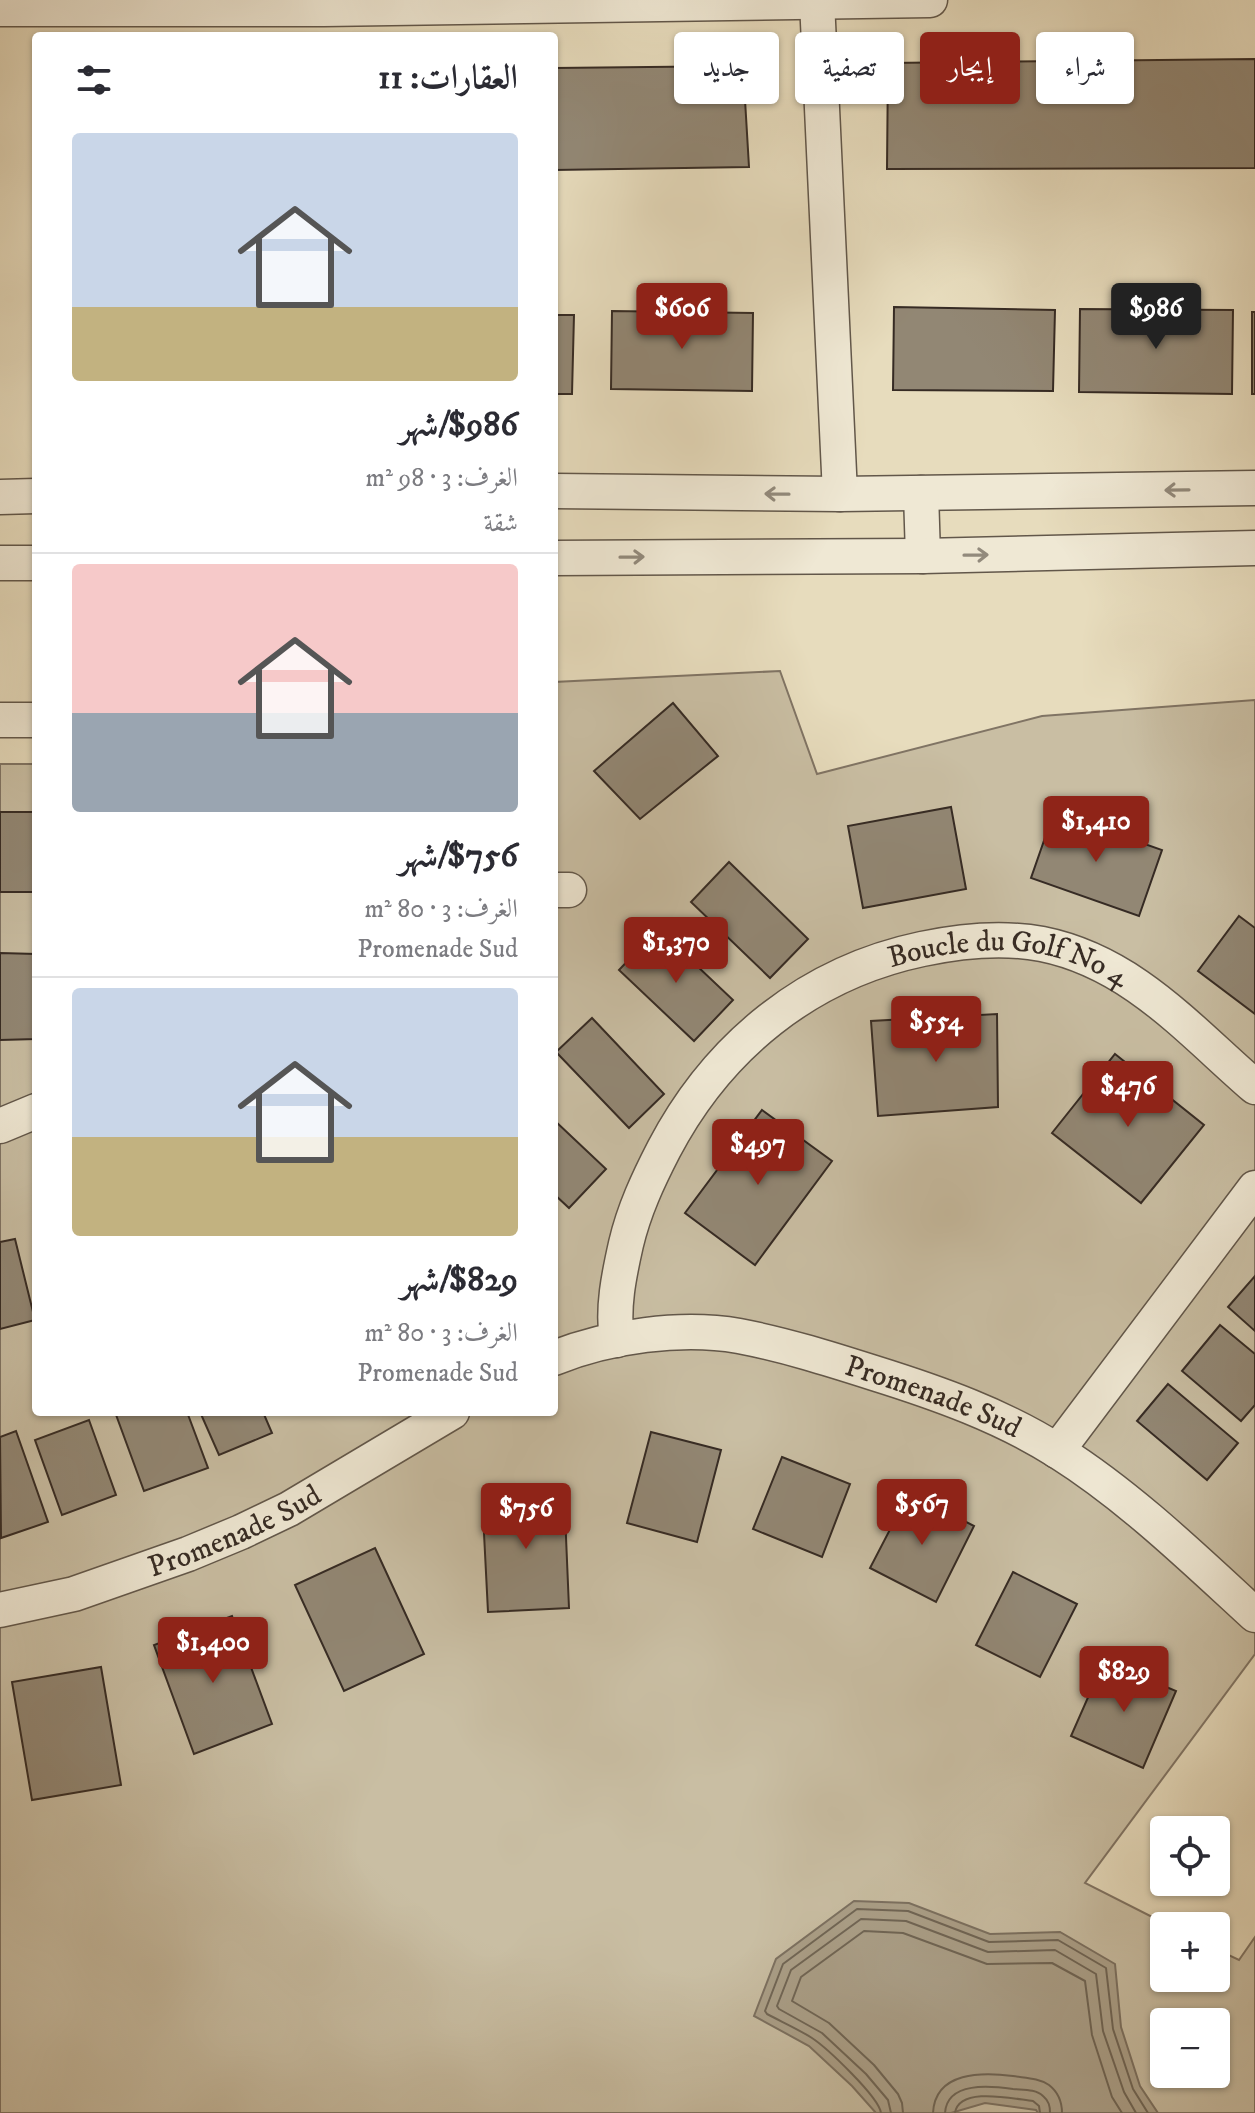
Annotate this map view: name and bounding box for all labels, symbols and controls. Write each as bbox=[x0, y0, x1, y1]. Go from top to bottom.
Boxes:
chip: جديد bbox=[674, 32, 779, 104]
chip: تصفية bbox=[795, 32, 904, 104]
chip: إيجار bbox=[920, 32, 1020, 104]
chip: شراء bbox=[1036, 32, 1134, 104]
text: العقارات: 11 bbox=[378, 57, 518, 99]
icon: filters bbox=[72, 58, 116, 102]
icon: home bbox=[223, 185, 367, 329]
pin: $606 bbox=[635, 283, 729, 351]
pin: $986 bbox=[1109, 283, 1203, 351]
text: $606 bbox=[654, 292, 710, 325]
text: $986 bbox=[1129, 292, 1183, 325]
text: $986/شهر bbox=[400, 404, 518, 446]
text: الغرف: 3 · 98 m² bbox=[366, 462, 518, 495]
one-way arrow bbox=[1164, 482, 1191, 497]
one-way arrow bbox=[764, 486, 791, 501]
text: شقة bbox=[484, 507, 518, 540]
one-way arrow bbox=[962, 547, 989, 562]
one-way arrow bbox=[618, 549, 645, 565]
icon: home bbox=[223, 616, 367, 760]
pin: $1,410 bbox=[1031, 796, 1161, 864]
text: $1,410 bbox=[1061, 805, 1131, 838]
text: $756/شهر bbox=[399, 835, 518, 877]
text: الغرف: 3 · 80 m² bbox=[365, 893, 518, 926]
pin: $1,370 bbox=[611, 917, 741, 985]
street label: Boucle du Golf No 4 bbox=[884, 923, 1136, 996]
text: $1,370 bbox=[642, 926, 710, 959]
text: Promenade Sud bbox=[357, 933, 518, 966]
pin: $554 bbox=[889, 996, 983, 1064]
text: $554 bbox=[909, 1005, 963, 1038]
icon: home bbox=[223, 1040, 367, 1184]
pin: $476 bbox=[1081, 1061, 1175, 1129]
text: $476 bbox=[1100, 1070, 1156, 1103]
pin: $497 bbox=[711, 1119, 805, 1187]
text: $497 bbox=[730, 1128, 786, 1161]
text: $829/شهر bbox=[401, 1259, 518, 1301]
text: الغرف: 3 · 80 m² bbox=[365, 1317, 518, 1350]
street label: Promenade Sud bbox=[840, 1348, 1027, 1447]
text: Promenade Sud bbox=[357, 1357, 518, 1390]
street label: Promenade Sud bbox=[143, 1477, 328, 1587]
pin: $567 bbox=[875, 1479, 969, 1547]
pin: $756 bbox=[479, 1483, 573, 1551]
text: $567 bbox=[895, 1488, 949, 1521]
text: $756 bbox=[499, 1492, 553, 1525]
pin: $1,400 bbox=[148, 1617, 278, 1685]
text: $1,400 bbox=[176, 1626, 250, 1659]
pin: $829 bbox=[1077, 1646, 1171, 1714]
text: $829 bbox=[1098, 1655, 1150, 1688]
map controls bbox=[1150, 1816, 1230, 2088]
button: locate bbox=[1150, 1816, 1230, 1896]
button: + bbox=[1150, 1912, 1230, 1992]
button: − bbox=[1150, 2008, 1230, 2088]

